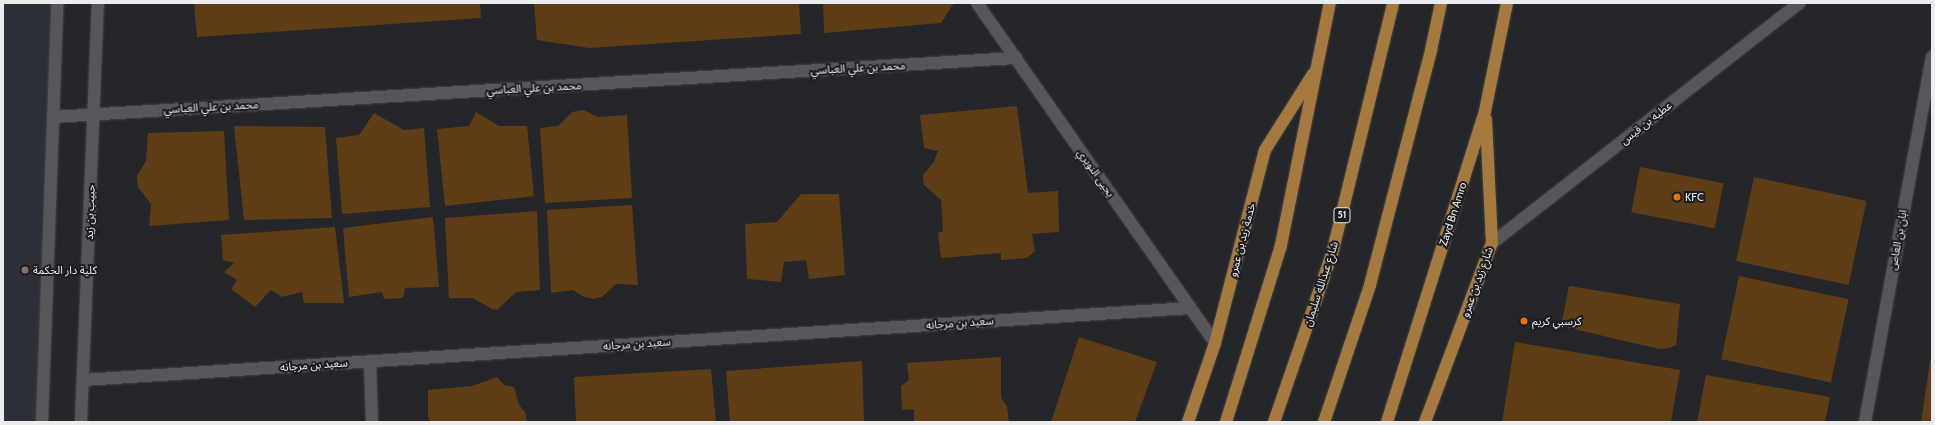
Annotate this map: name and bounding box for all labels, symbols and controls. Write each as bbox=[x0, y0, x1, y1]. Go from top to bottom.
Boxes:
street label: محمد بن علي العباسي bbox=[810, 59, 906, 77]
street label: محمد بن علي العباسي bbox=[486, 79, 582, 97]
street label: محمد بن علي العباسي bbox=[163, 98, 259, 116]
street label: عطيه بن قيس bbox=[1618, 99, 1674, 147]
street label: يحيى النويري bbox=[1075, 147, 1117, 199]
street label: Zayd Bn Amro bbox=[1437, 181, 1469, 247]
street label: حبيب بن زيد bbox=[82, 184, 98, 240]
place label: KFC bbox=[1685, 190, 1704, 204]
marker: KFC bbox=[1672, 192, 1682, 202]
street label: خدمة زيد بن عمرو bbox=[1226, 202, 1258, 278]
road number: 51 bbox=[1333, 207, 1351, 223]
street label: ابان بن العاص bbox=[1886, 209, 1910, 271]
street label: شارع عبدالله سليمان bbox=[1301, 240, 1341, 328]
street label: شارع زيد بن عمرو bbox=[1458, 245, 1496, 319]
place label: كلية دار الحكمة bbox=[33, 263, 97, 277]
marker: كلية دار الحكمة bbox=[20, 265, 30, 275]
street label: سعيد بن مرجانه bbox=[926, 314, 994, 332]
place label: كرسبي كريم bbox=[1532, 314, 1582, 328]
marker: كرسبي كريم bbox=[1519, 316, 1529, 326]
street label: سعيد بن مرجانه bbox=[603, 335, 671, 353]
street label: سعيد بن مرجانه bbox=[280, 356, 348, 374]

